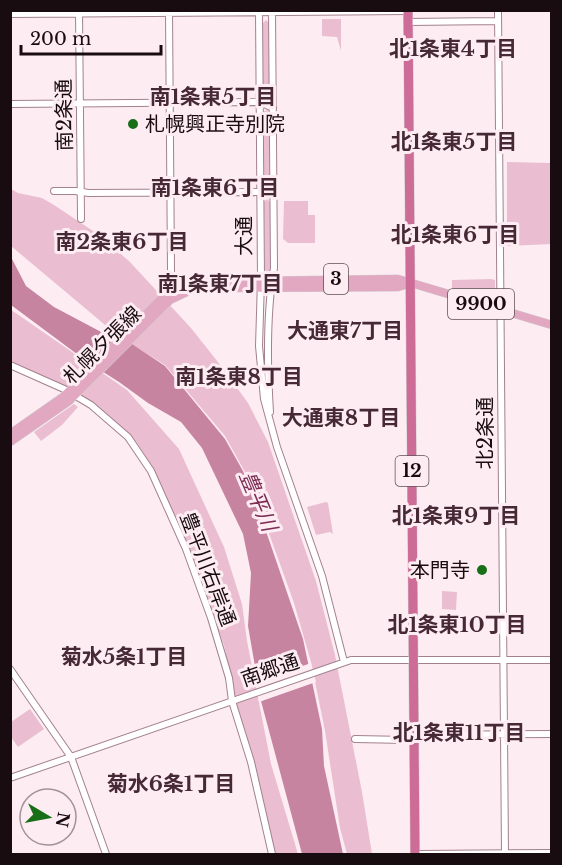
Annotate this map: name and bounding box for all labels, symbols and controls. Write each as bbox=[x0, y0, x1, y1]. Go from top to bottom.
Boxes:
scale bar bbox=[21, 18, 160, 56]
text: 200 m bbox=[30, 28, 91, 50]
district label: 北1条東4丁目 bbox=[389, 36, 517, 62]
street label: 南2条通 bbox=[51, 79, 77, 151]
district label: 南1条東5丁目 bbox=[150, 84, 276, 110]
place label: 札幌興正寺別院 bbox=[145, 112, 285, 136]
marker: 札幌興正寺別院 bbox=[126, 117, 140, 131]
district label: 北1条東5丁目 bbox=[391, 129, 517, 155]
district label: 南1条東6丁目 bbox=[151, 175, 279, 201]
street label: 大通 bbox=[232, 216, 256, 256]
district label: 北1条東6丁目 bbox=[391, 222, 519, 248]
district label: 南2条東6丁目 bbox=[56, 229, 188, 255]
road number: 3 bbox=[324, 264, 348, 294]
district label: 南1条東7丁目 bbox=[158, 271, 283, 297]
road number: 9900 bbox=[448, 289, 514, 319]
street label: 札幌夕張線 bbox=[58, 301, 146, 389]
district label: 大通東7丁目 bbox=[287, 318, 403, 344]
district label: 南1条東8丁目 bbox=[175, 364, 303, 390]
street label: 北2条通 bbox=[473, 397, 497, 469]
district label: 大通東8丁目 bbox=[282, 405, 400, 431]
road number: 12 bbox=[396, 456, 428, 486]
water label: 豊平川 bbox=[234, 467, 283, 537]
district label: 北1条東9丁目 bbox=[392, 503, 520, 529]
street label: 豊平川右岸通 bbox=[175, 509, 241, 629]
place label: 本門寺 bbox=[410, 558, 470, 582]
marker: 本門寺 bbox=[475, 563, 489, 577]
district label: 北1条東10丁目 bbox=[387, 612, 527, 638]
district label: 菊水5条1丁目 bbox=[61, 644, 187, 670]
street label: 南郷通 bbox=[238, 649, 302, 691]
district label: 北1条東11丁目 bbox=[393, 720, 525, 746]
district label: 菊水6条1丁目 bbox=[107, 771, 235, 797]
north arrow bbox=[18, 787, 78, 847]
text: N bbox=[52, 810, 74, 829]

